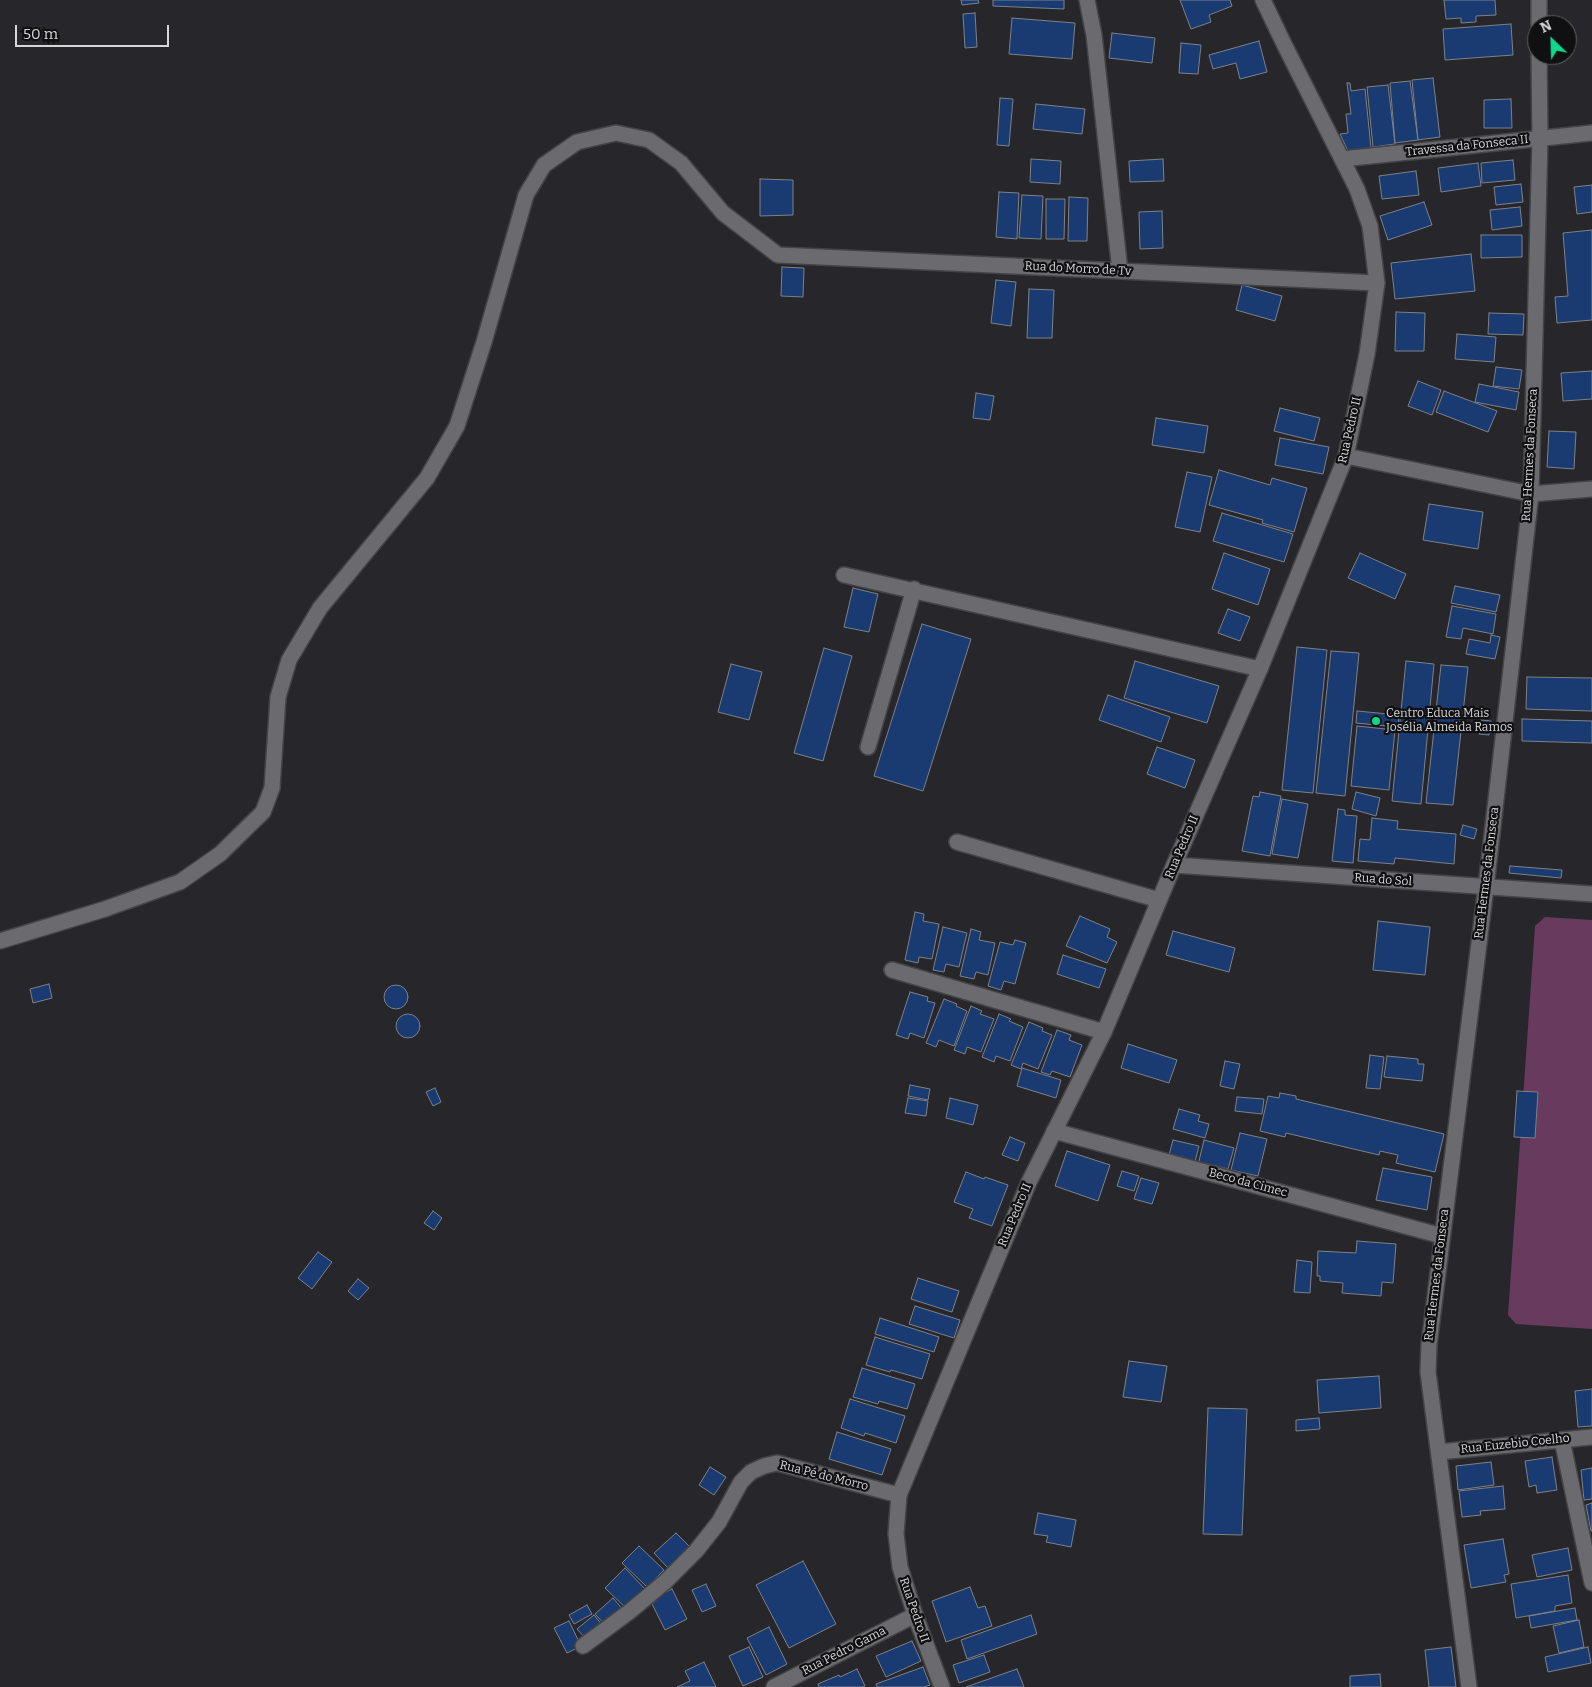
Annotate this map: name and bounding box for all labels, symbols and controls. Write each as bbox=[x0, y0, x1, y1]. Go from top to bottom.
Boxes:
scale bar bbox=[18, 15, 171, 47]
north arrow bbox=[1527, 15, 1577, 65]
text: N bbox=[1538, 17, 1554, 37]
text: 50 m bbox=[23, 25, 58, 43]
street label: Travessa da Fonseca II bbox=[1405, 132, 1529, 160]
street label: Rua do Morro de Tv bbox=[1024, 259, 1132, 279]
street label: Rua Hermes da Fonseca bbox=[1519, 388, 1541, 522]
street label: Rua Pedro II bbox=[1335, 395, 1365, 465]
place label: Centro Educa Mais Josélia Almeida Ramos bbox=[1386, 707, 1513, 735]
marker: Centro Educa Mais Josélia Almeida Ramos bbox=[1370, 715, 1382, 727]
street label: Rua Hermes da Fonseca bbox=[1472, 806, 1502, 940]
street label: Rua Pedro II bbox=[1162, 813, 1202, 881]
street label: Rua do Sol bbox=[1354, 871, 1412, 889]
street label: Beco da Cimec bbox=[1207, 1166, 1289, 1200]
street label: Rua Pedro II bbox=[995, 1181, 1035, 1249]
street label: Rua Hermes da Fonseca bbox=[1422, 1208, 1452, 1342]
street label: Rua Euzebio Coelho bbox=[1460, 1431, 1570, 1457]
street label: Rua Pé do Morro bbox=[778, 1458, 870, 1494]
street label: Rua Pedro II bbox=[896, 1576, 932, 1644]
street label: Rua Pedro Gama bbox=[800, 1624, 888, 1678]

